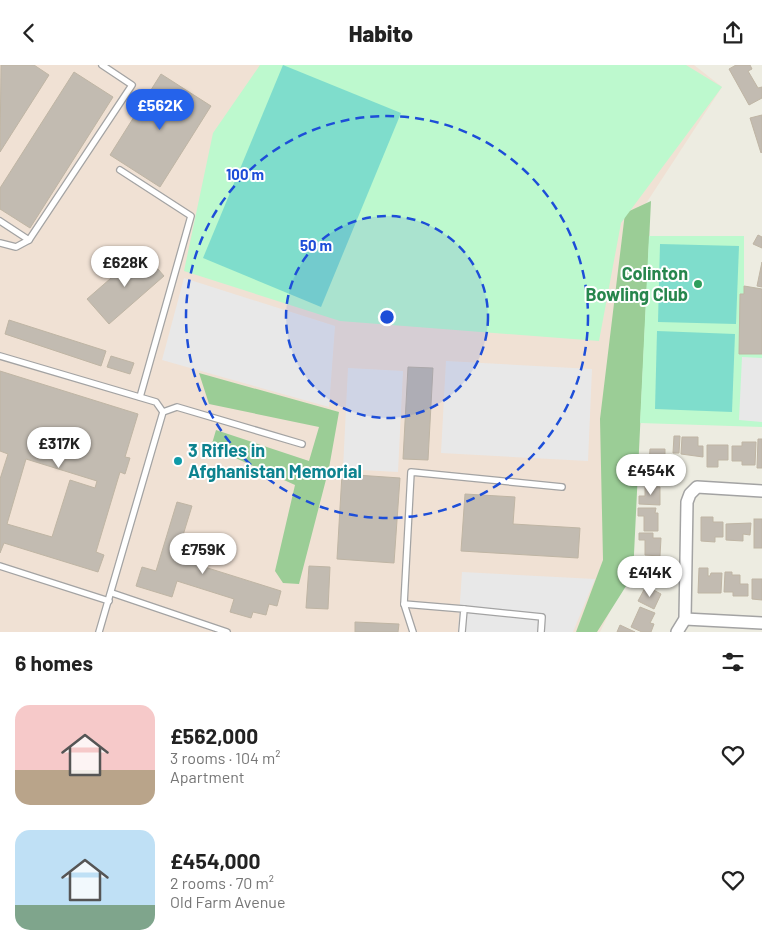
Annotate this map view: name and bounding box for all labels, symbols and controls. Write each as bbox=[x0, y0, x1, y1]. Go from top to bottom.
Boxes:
icon: back bbox=[15, 19, 43, 47]
icon: share bbox=[719, 19, 747, 47]
text: Habito bbox=[349, 20, 413, 46]
pin: £562K bbox=[125, 88, 195, 131]
text: £562K bbox=[137, 95, 183, 114]
text: 100 m bbox=[226, 165, 264, 183]
text: 50 m bbox=[300, 236, 332, 254]
pin: £628K bbox=[90, 245, 160, 288]
text: £628K bbox=[102, 252, 148, 271]
place label: Colinton Bowling Club bbox=[585, 262, 688, 305]
marker: Colinton Bowling Club bbox=[692, 278, 704, 290]
centre of rings bbox=[378, 308, 396, 326]
pin: £317K bbox=[24, 427, 94, 469]
text: £317K bbox=[38, 433, 80, 452]
place label: 3 Rifles in Afghanistan Memorial bbox=[188, 439, 362, 482]
pin: £454K bbox=[616, 453, 686, 496]
marker: 3 Rifles in Afghanistan Memorial bbox=[172, 455, 184, 467]
text: £454K bbox=[627, 460, 675, 479]
pin: £759K bbox=[168, 533, 238, 575]
text: £759K bbox=[181, 539, 225, 558]
pin: £414K bbox=[615, 555, 685, 598]
text: £414K bbox=[628, 562, 672, 581]
icon: filters bbox=[719, 648, 747, 676]
text: 6 homes bbox=[15, 650, 93, 675]
text: £562,000 bbox=[170, 723, 258, 748]
icon: home bbox=[55, 725, 115, 785]
icon: heart bbox=[719, 741, 747, 769]
text: 3 rooms · 104 m² bbox=[170, 748, 280, 767]
text: Apartment bbox=[170, 767, 245, 786]
text: £454,000 bbox=[170, 848, 261, 873]
icon: home bbox=[55, 850, 115, 910]
icon: heart bbox=[719, 866, 747, 894]
text: 2 rooms · 70 m² bbox=[170, 873, 274, 892]
text: Old Farm Avenue bbox=[170, 892, 285, 911]

